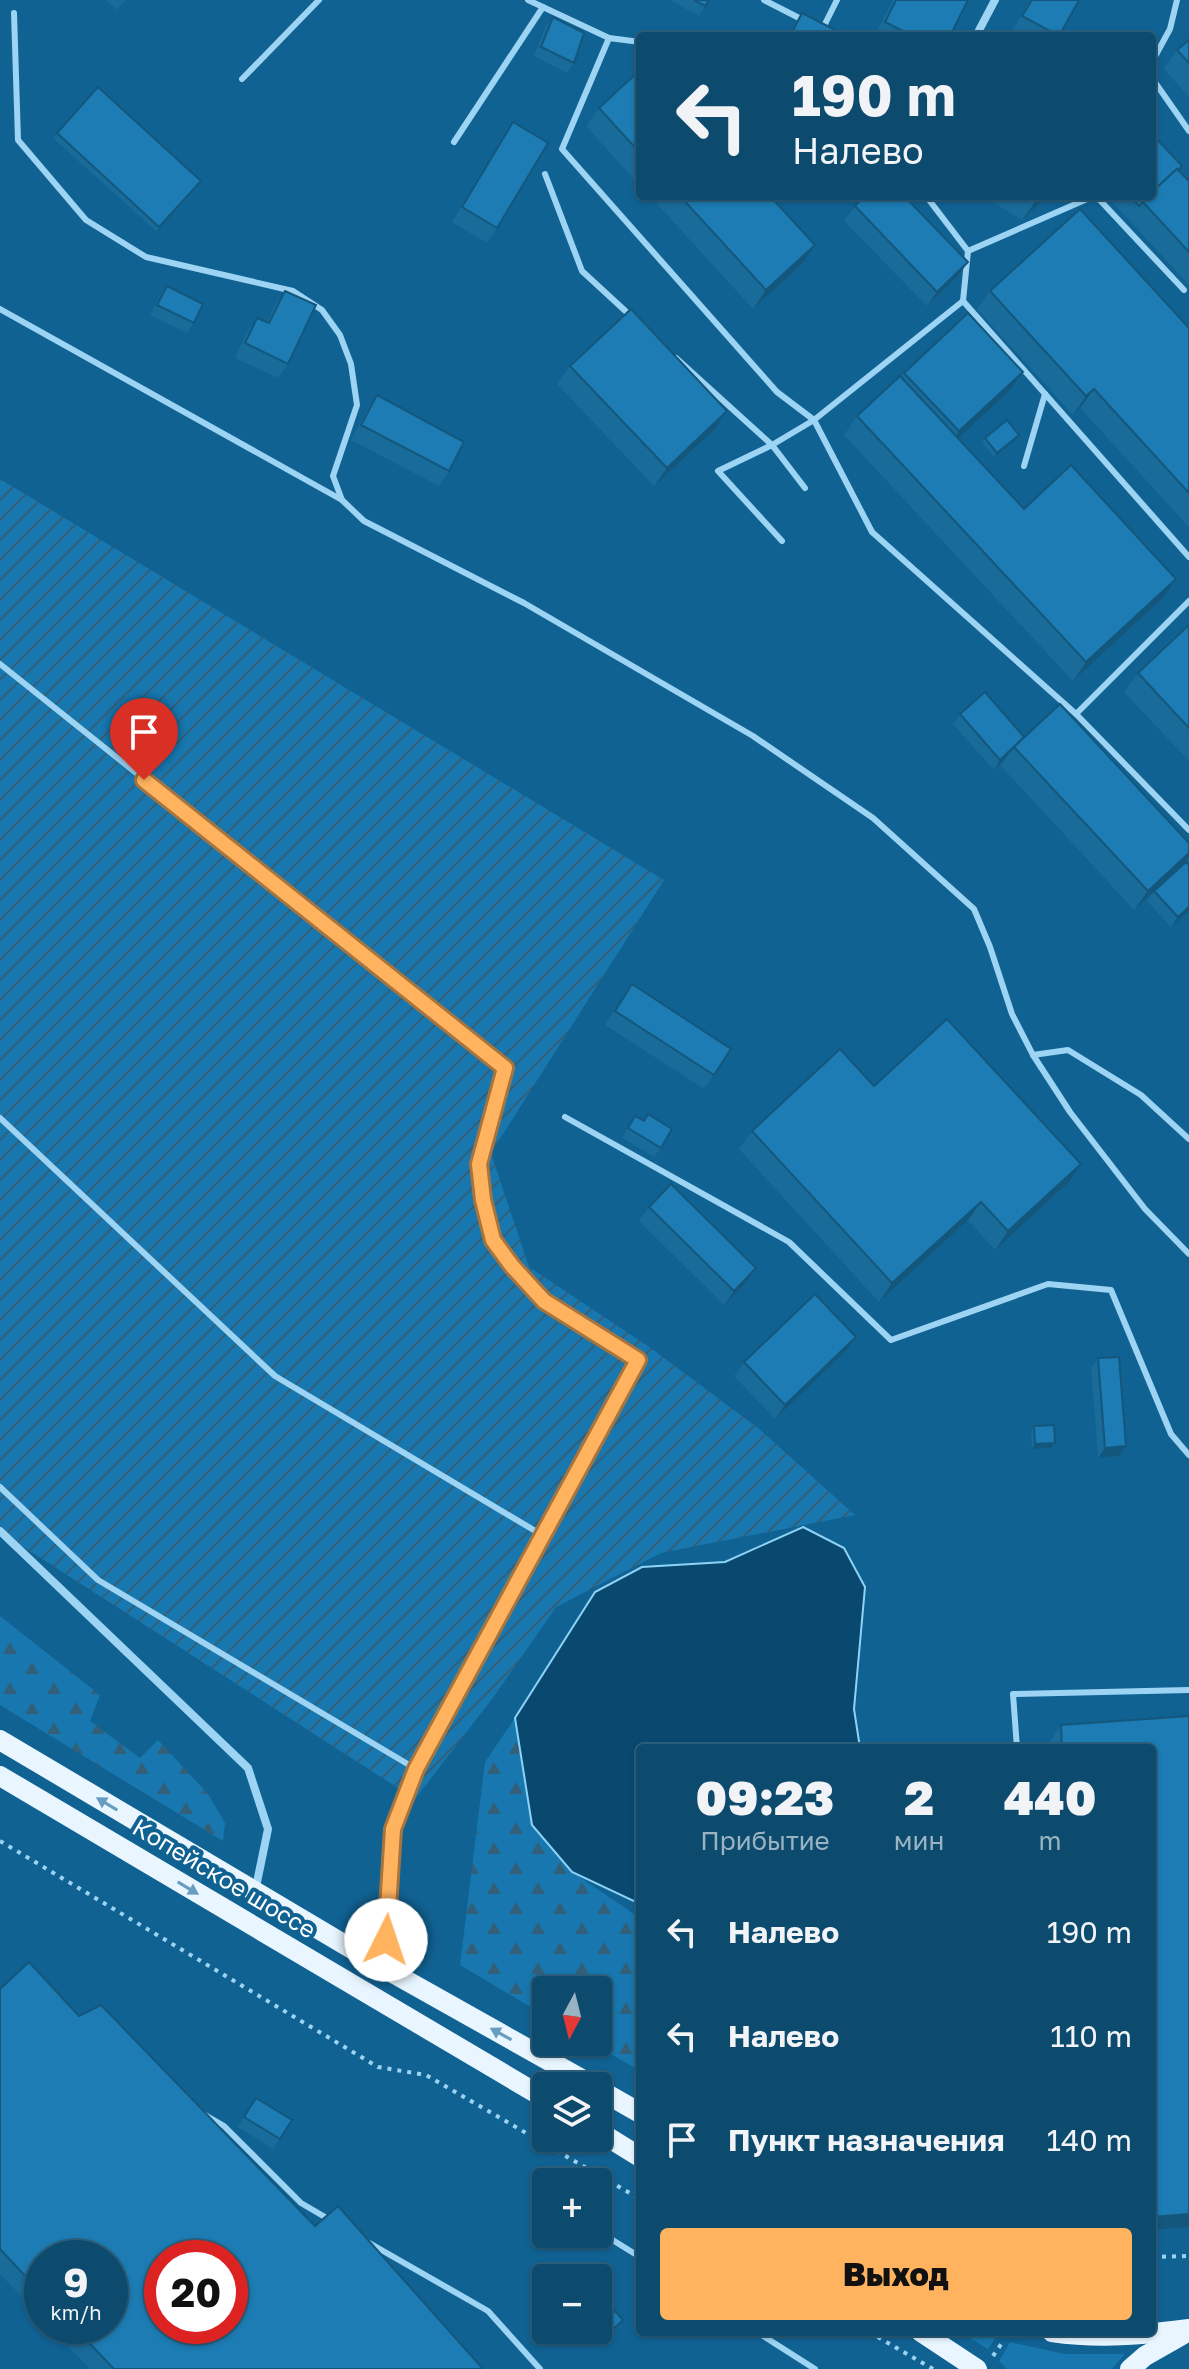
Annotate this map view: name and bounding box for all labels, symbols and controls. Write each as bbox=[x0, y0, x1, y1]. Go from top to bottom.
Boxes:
text: 190 m bbox=[792, 61, 956, 128]
icon: left bbox=[660, 64, 764, 168]
text: Налево bbox=[792, 129, 924, 172]
pin bbox=[110, 698, 178, 780]
icon: arrive bbox=[122, 710, 166, 754]
text: 09:23 bbox=[696, 1768, 834, 1826]
text: 2 bbox=[904, 1768, 934, 1826]
text: 440 bbox=[1004, 1768, 1096, 1826]
one-way arrow bbox=[96, 1798, 118, 1812]
street label: Копейское шоссе bbox=[128, 1812, 322, 1944]
text: Прибытие bbox=[700, 1825, 830, 1856]
text: мин bbox=[894, 1825, 944, 1856]
text: m bbox=[1039, 1825, 1062, 1856]
one-way arrow bbox=[177, 1880, 199, 1894]
position arrow bbox=[344, 1898, 428, 1982]
icon: left bbox=[660, 1910, 704, 1954]
text: Налево bbox=[728, 1914, 839, 1950]
text: 190 m bbox=[1047, 1914, 1132, 1950]
north arrow bbox=[532, 1976, 612, 2056]
map controls bbox=[532, 1976, 612, 2344]
icon: left bbox=[660, 2014, 704, 2058]
text: Налево bbox=[728, 2018, 839, 2054]
text: 110 m bbox=[1050, 2018, 1132, 2054]
one-way arrow bbox=[490, 2027, 513, 2041]
button: layers bbox=[532, 2072, 612, 2152]
icon: arrive bbox=[660, 2118, 704, 2162]
text: Пункт назначения bbox=[728, 2122, 1005, 2158]
text: 140 m bbox=[1047, 2122, 1132, 2158]
button: + bbox=[532, 2168, 612, 2248]
button: Выход bbox=[660, 2228, 1132, 2320]
speed limit sign: 20 bbox=[144, 2240, 248, 2344]
text: 9 bbox=[63, 2258, 89, 2306]
button: − bbox=[532, 2264, 612, 2344]
text: km/h bbox=[51, 2300, 101, 2324]

